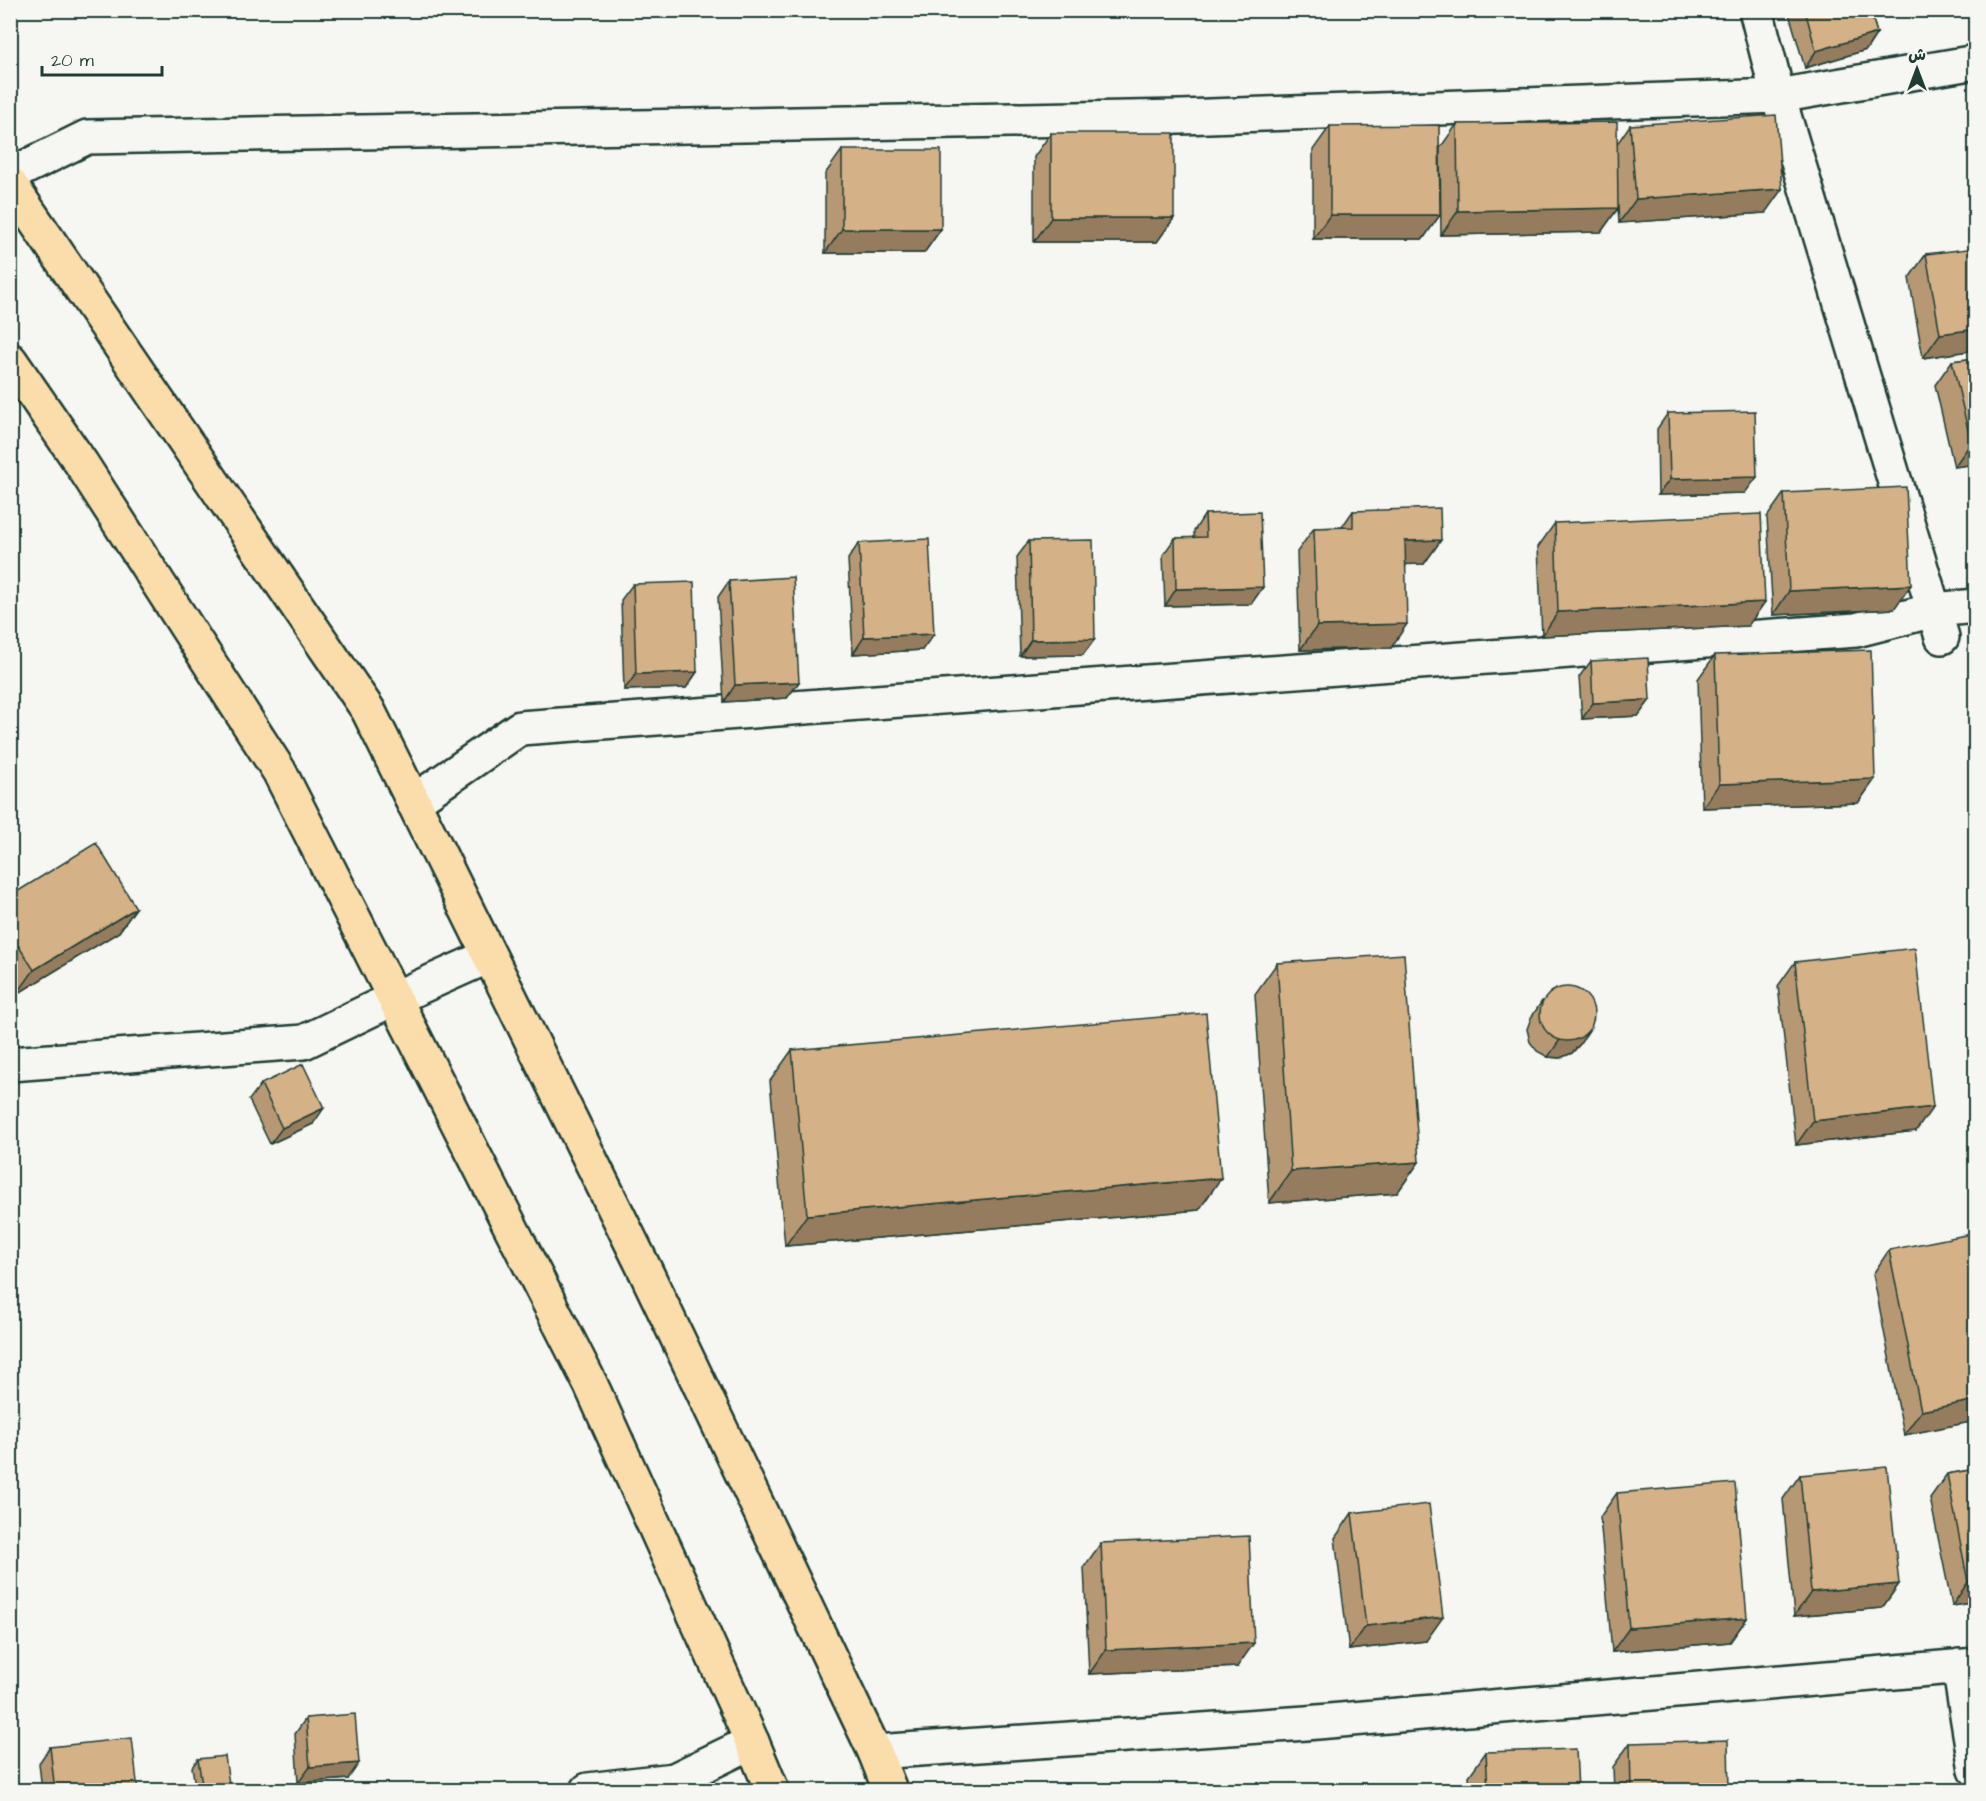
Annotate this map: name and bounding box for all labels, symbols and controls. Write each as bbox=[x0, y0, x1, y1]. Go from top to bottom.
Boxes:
scale bar bbox=[42, 39, 162, 77]
north arrow bbox=[1887, 39, 1947, 99]
text: ش bbox=[1908, 44, 1926, 66]
text: 20 m bbox=[51, 48, 94, 73]

